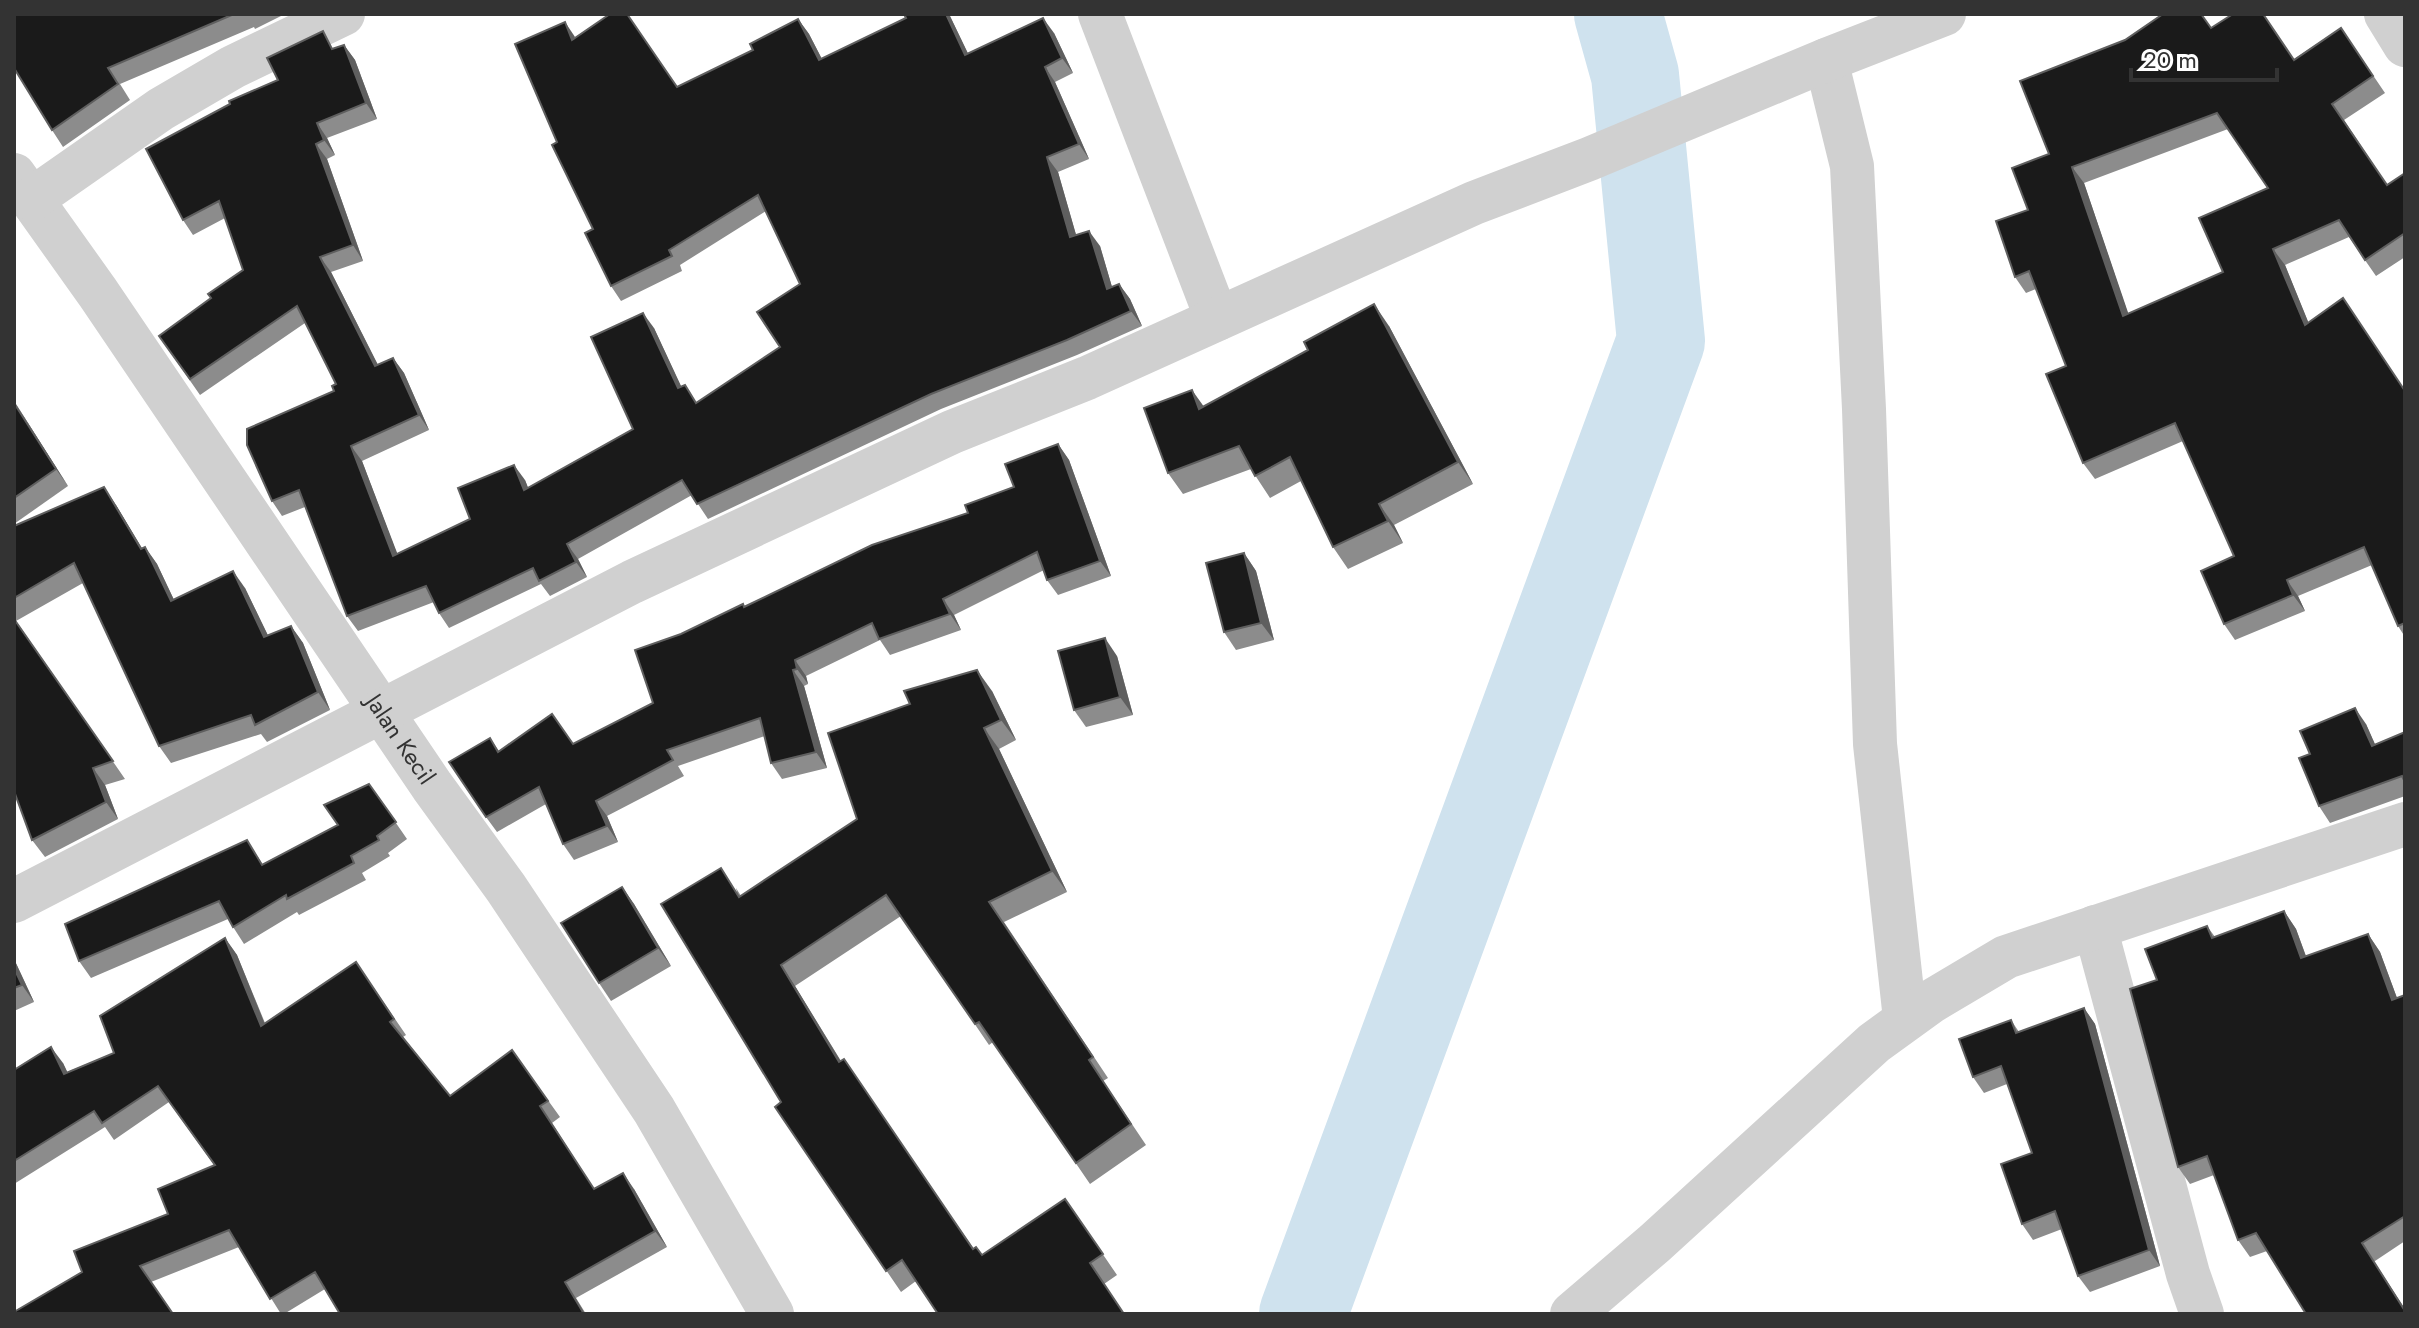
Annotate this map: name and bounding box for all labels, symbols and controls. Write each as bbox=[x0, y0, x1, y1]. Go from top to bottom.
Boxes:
scale bar bbox=[2131, 32, 2277, 82]
text: 20 m bbox=[2143, 42, 2197, 77]
street label: Jalan Kecil bbox=[356, 684, 444, 791]

